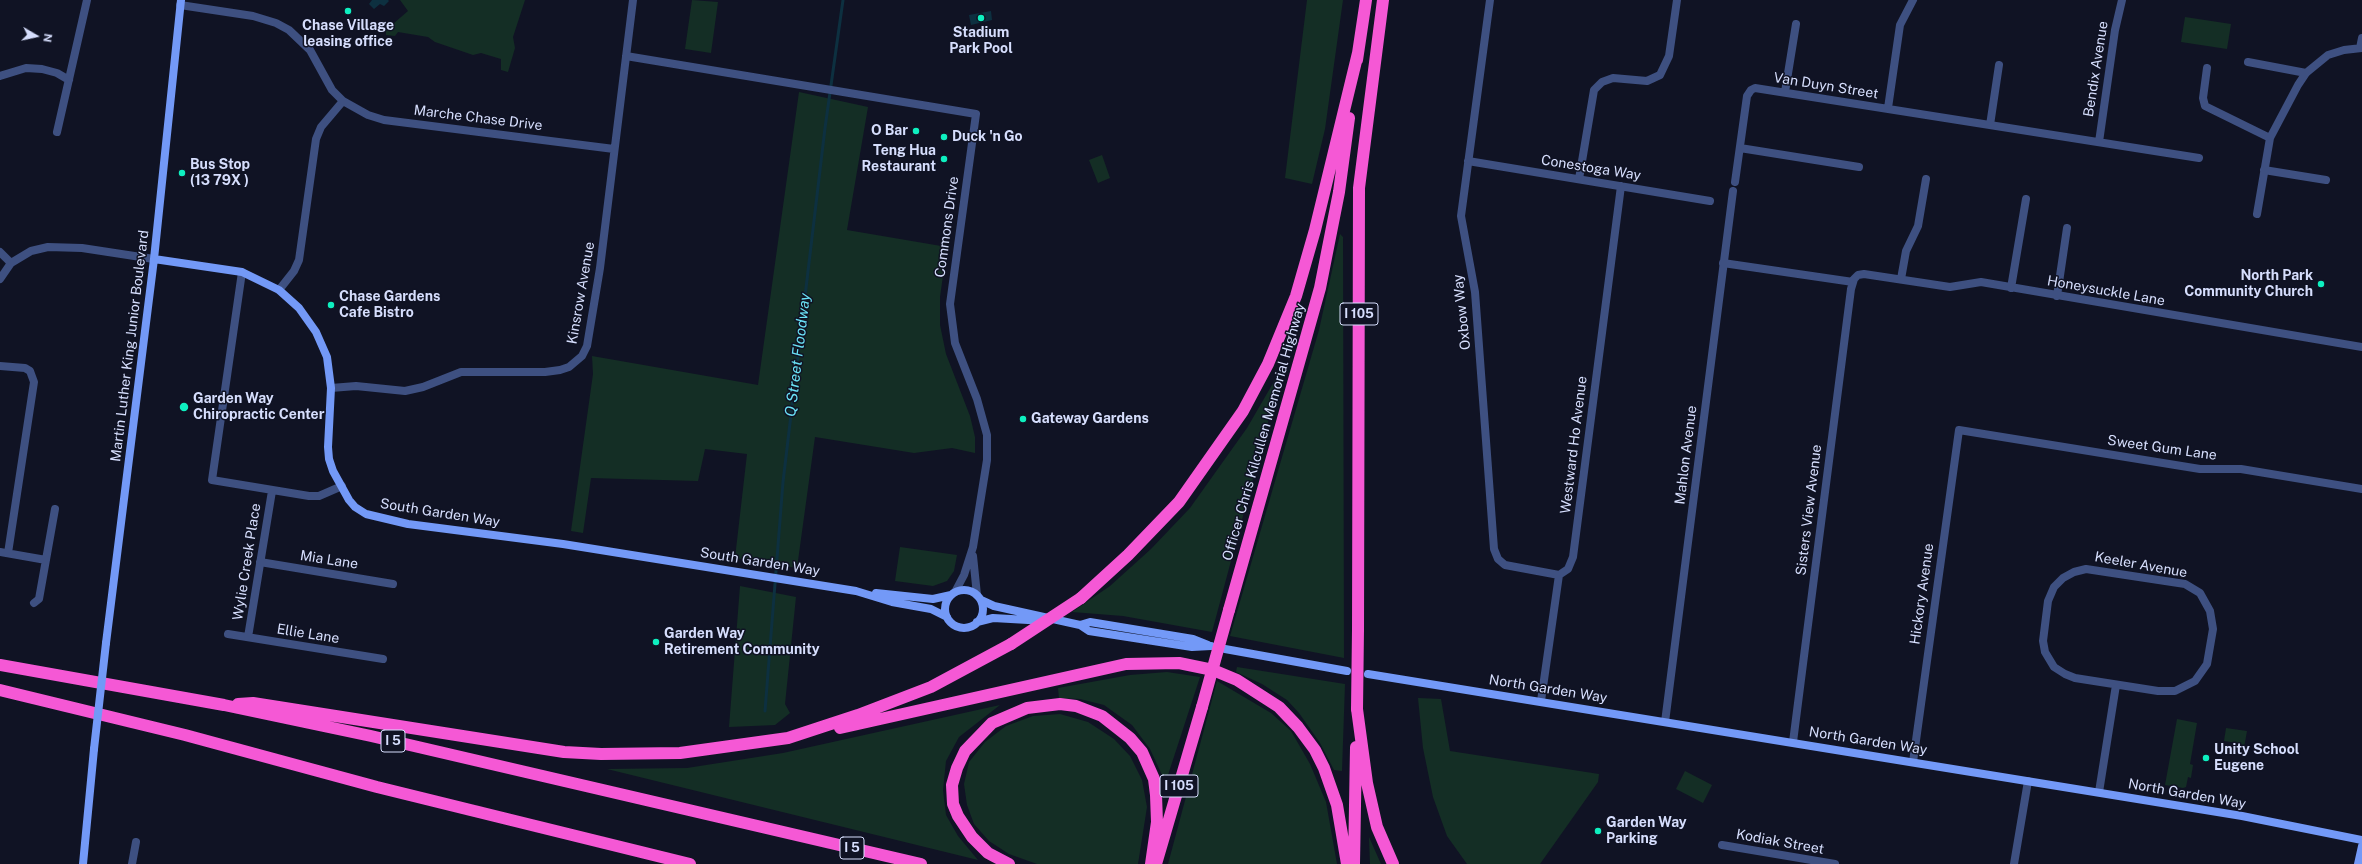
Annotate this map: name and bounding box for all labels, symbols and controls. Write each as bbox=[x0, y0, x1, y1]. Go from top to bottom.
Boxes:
marker: Chase Village leasing office bbox=[343, 6, 353, 16]
marker: Stadium Park Pool bbox=[976, 13, 986, 23]
north arrow bbox=[16, 16, 56, 56]
place label: Chase Village leasing office bbox=[302, 18, 394, 50]
street label: Bendix Avenue bbox=[2080, 20, 2112, 118]
place label: Stadium Park Pool bbox=[949, 25, 1013, 58]
text: N bbox=[41, 33, 54, 43]
street label: Van Duyn Street bbox=[1772, 69, 1880, 103]
street label: Marche Chase Drive bbox=[413, 102, 543, 134]
place label: O Bar bbox=[871, 123, 908, 139]
marker: O Bar bbox=[911, 126, 921, 136]
place label: Duck 'n Go bbox=[952, 129, 1023, 145]
marker: Duck 'n Go bbox=[939, 132, 949, 142]
place label: Teng Hua Restaurant bbox=[862, 143, 936, 176]
street label: Conestoga Way bbox=[1540, 152, 1642, 184]
marker: Teng Hua Restaurant bbox=[939, 154, 949, 164]
place label: Bus Stop (13 79X ) bbox=[190, 157, 250, 190]
marker: Bus Stop (13 79X ) bbox=[177, 168, 187, 178]
street label: Commons Drive bbox=[932, 175, 962, 279]
street label: Martin Luther King Junior Boulevard bbox=[107, 229, 153, 463]
street label: Kinsrow Avenue bbox=[564, 240, 598, 346]
place label: North Park Community Church bbox=[2184, 268, 2313, 300]
street label: Honeysuckle Lane bbox=[2046, 272, 2166, 310]
street label: Oxbow Way bbox=[1450, 273, 1474, 351]
marker: North Park Community Church bbox=[2316, 279, 2326, 289]
place label: Chase Gardens Cafe Bistro bbox=[339, 289, 440, 322]
water label: Q Street Floodway bbox=[781, 292, 815, 418]
marker: Chase Gardens Cafe Bistro bbox=[326, 300, 336, 310]
street label: Officer Chris Kilcullen Memorial Highway bbox=[1219, 301, 1309, 563]
road number: I 105 bbox=[1340, 303, 1378, 325]
street label: Westward Ho Avenue bbox=[1557, 375, 1591, 515]
place label: Garden Way Chiropractic Center bbox=[193, 391, 324, 424]
marker: Garden Way Chiropractic Center bbox=[178, 401, 190, 413]
street label: Mahlon Avenue bbox=[1672, 405, 1700, 505]
place label: Gateway Gardens bbox=[1031, 411, 1149, 427]
marker: Gateway Gardens bbox=[1018, 414, 1028, 424]
street label: Sweet Gum Lane bbox=[2106, 432, 2218, 464]
street label: Sisters View Avenue bbox=[1793, 443, 1825, 577]
street label: South Garden Way bbox=[379, 495, 501, 531]
street label: Wylie Creek Place bbox=[229, 502, 265, 622]
street label: Hickory Avenue bbox=[1907, 542, 1937, 646]
street label: South Garden Way bbox=[699, 544, 821, 580]
street label: Mia Lane bbox=[299, 547, 359, 573]
street label: Keeler Avenue bbox=[2093, 549, 2189, 581]
street label: Ellie Lane bbox=[276, 621, 340, 647]
place label: Garden Way Retirement Community bbox=[664, 626, 820, 658]
marker: Garden Way Retirement Community bbox=[651, 637, 661, 647]
street label: North Garden Way bbox=[1488, 671, 1608, 707]
street label: North Garden Way bbox=[1808, 723, 1928, 759]
road number: I 5 bbox=[381, 730, 405, 752]
place label: Unity School Eugene bbox=[2214, 742, 2299, 774]
marker: Unity School Eugene bbox=[2201, 753, 2211, 763]
road number: I 105 bbox=[1160, 775, 1198, 797]
street label: North Garden Way bbox=[2127, 775, 2247, 813]
place label: Garden Way Parking bbox=[1606, 815, 1687, 848]
marker: Garden Way Parking bbox=[1593, 826, 1603, 836]
street label: Kodiak Street bbox=[1735, 826, 1825, 858]
road number: I 5 bbox=[840, 837, 864, 859]

